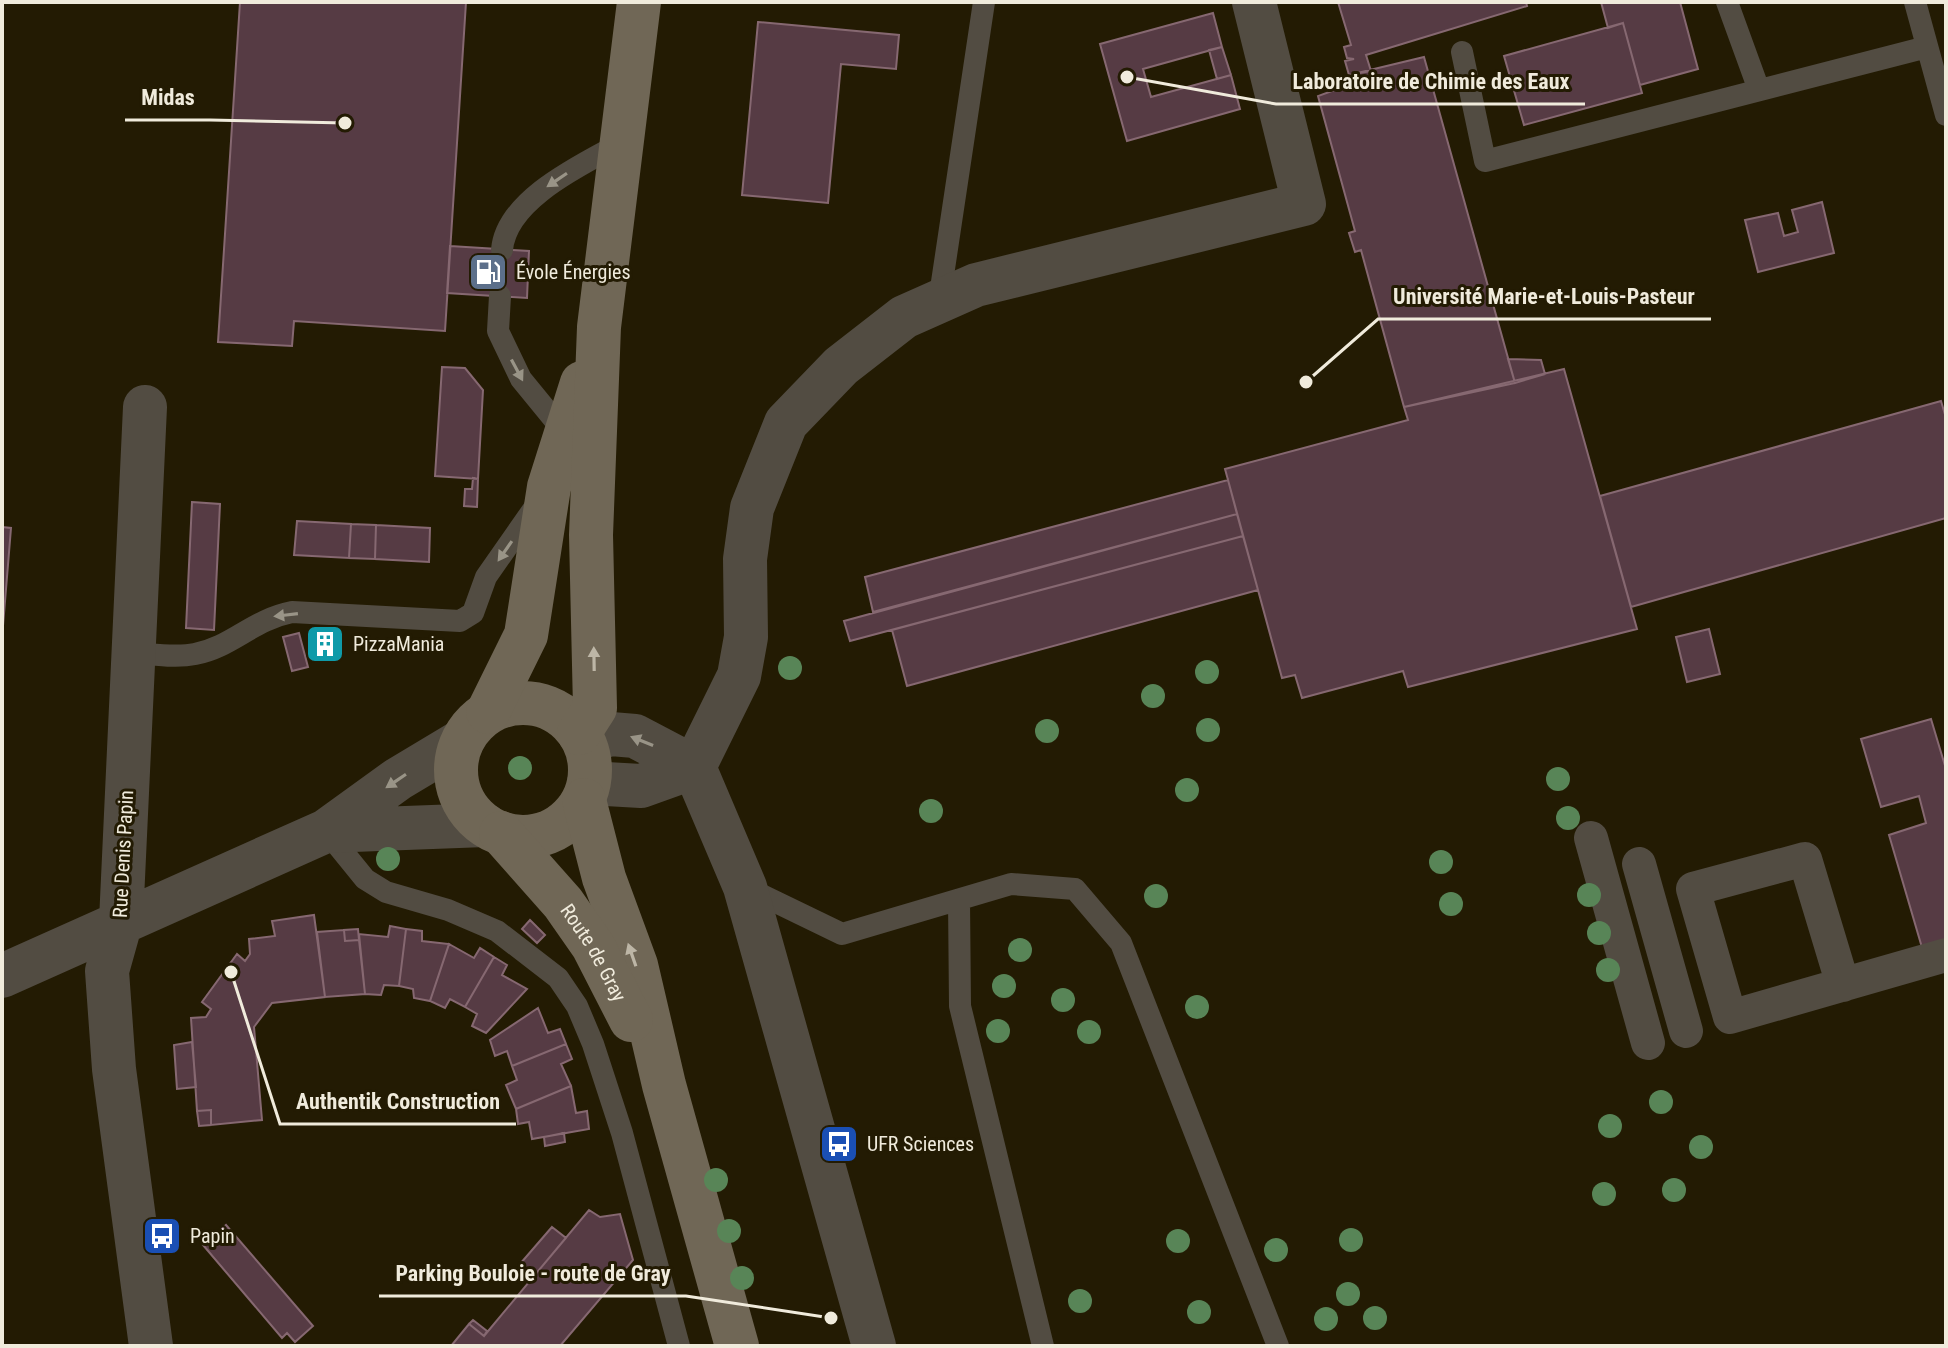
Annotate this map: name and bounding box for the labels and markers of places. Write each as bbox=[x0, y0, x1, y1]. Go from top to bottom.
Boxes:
callout: Laboratoire de Chimie des Eaux bbox=[1276, 58, 1585, 104]
callout: Midas bbox=[125, 74, 210, 120]
fuel station icon: Évole Énergies bbox=[467, 251, 509, 293]
place label: Évole Énergies bbox=[516, 260, 631, 284]
callout: Université Marie-et-Louis-Pasteur bbox=[1378, 273, 1711, 319]
building icon: PizzaMania bbox=[304, 623, 346, 665]
place label: PizzaMania bbox=[353, 632, 444, 656]
callout: Authentik Construction bbox=[280, 1078, 516, 1124]
bus stop icon: UFR Sciences bbox=[818, 1123, 860, 1165]
place label: UFR Sciences bbox=[867, 1132, 974, 1156]
bus stop icon: Papin bbox=[141, 1215, 183, 1257]
place label: Papin bbox=[190, 1224, 235, 1248]
callout: Parking Bouloie - route de Gray bbox=[379, 1250, 686, 1296]

